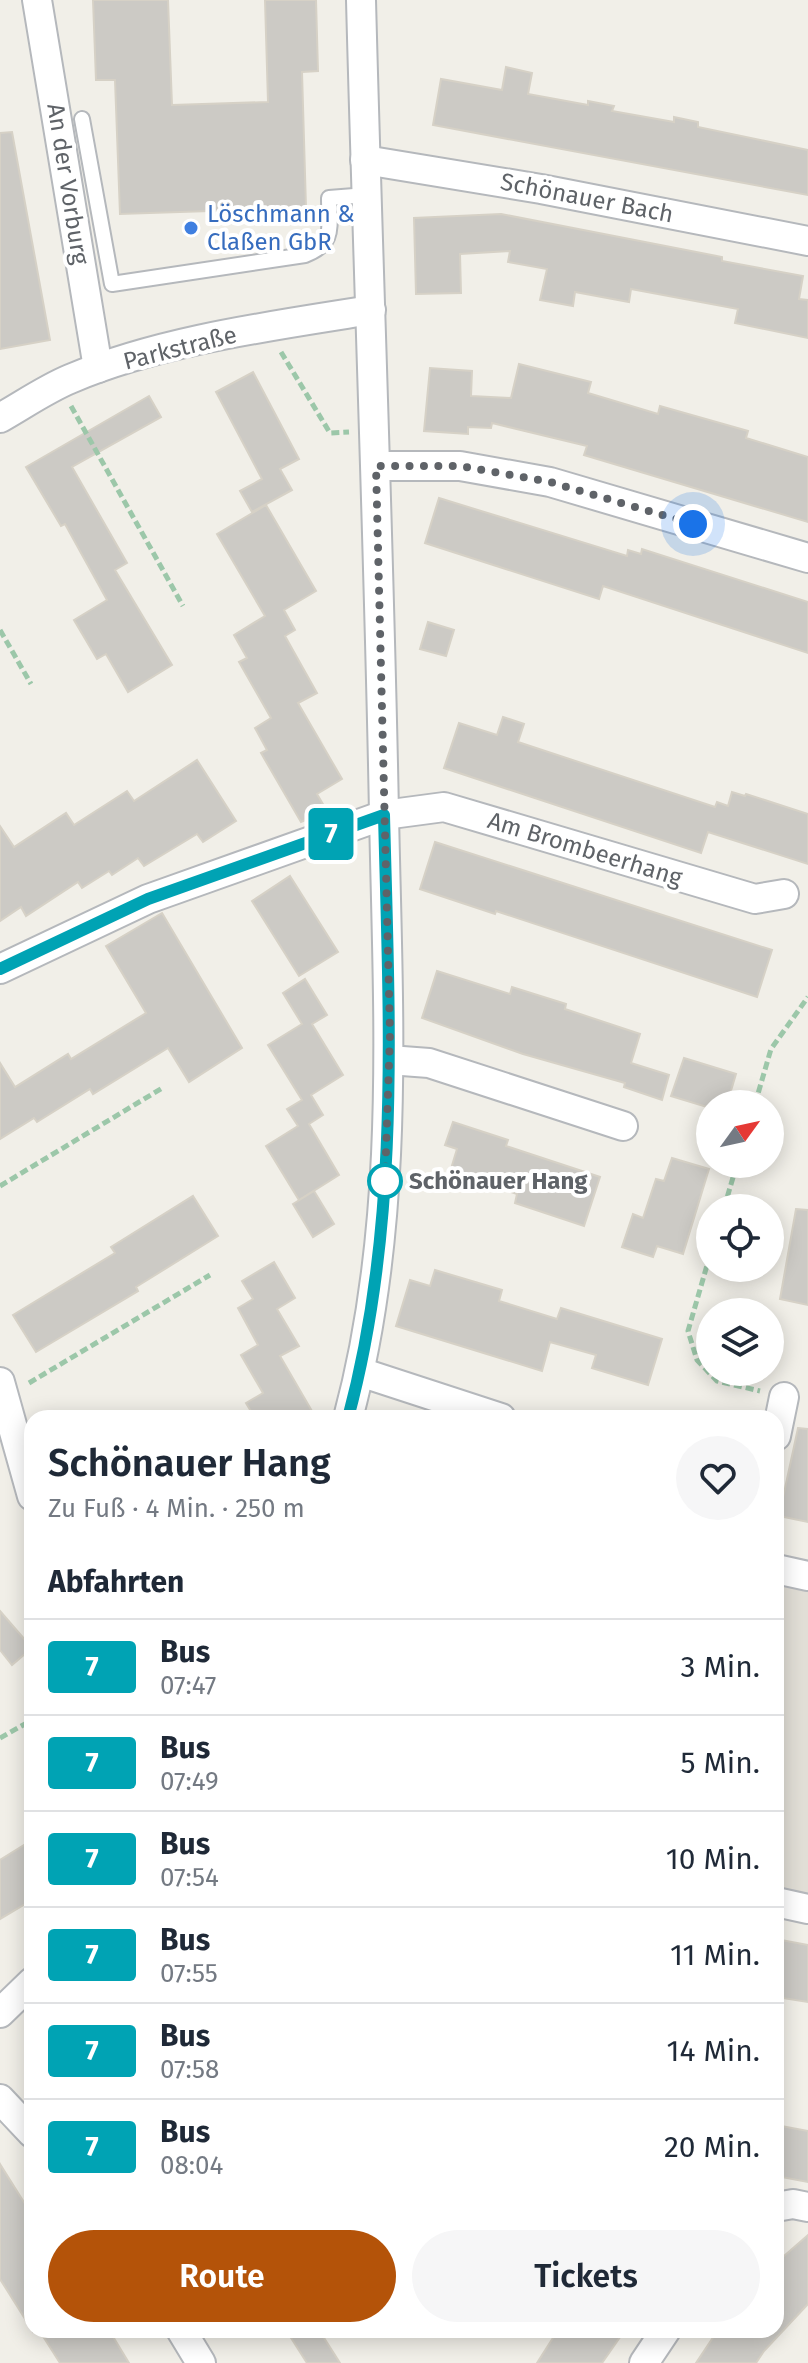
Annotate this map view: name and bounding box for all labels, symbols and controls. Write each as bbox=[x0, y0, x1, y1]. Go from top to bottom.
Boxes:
street label: An der Vorburg bbox=[41, 101, 95, 267]
street label: Schönauer Bach bbox=[498, 168, 676, 228]
place label: Löschmann & Claßen GbR bbox=[207, 200, 355, 256]
marker: Löschmann & Claßen GbR bbox=[182, 219, 200, 237]
street label: Parkstraße bbox=[120, 320, 240, 376]
your location bbox=[673, 504, 713, 544]
street label: Am Brombeerhang bbox=[484, 806, 686, 892]
line badge: 7 bbox=[305, 808, 357, 860]
text: 7 bbox=[324, 817, 338, 850]
north arrow bbox=[696, 1090, 784, 1178]
map controls bbox=[696, 1090, 784, 1386]
marker: Schönauer Hang bbox=[368, 1164, 402, 1198]
place label: Schönauer Hang bbox=[409, 1167, 588, 1195]
button: locate bbox=[696, 1194, 784, 1282]
button: layers bbox=[696, 1298, 784, 1386]
button: heart bbox=[676, 1436, 760, 1520]
text: Schönauer Hang bbox=[48, 1440, 331, 1486]
text: Zu Fuß · 4 Min. · 250 m bbox=[48, 1493, 305, 1524]
text: Abfahrten bbox=[48, 1564, 184, 1600]
text: Bus bbox=[160, 1634, 210, 1670]
text: 3 Min. bbox=[681, 1649, 760, 1685]
text: 7 bbox=[85, 1650, 99, 1683]
text: 07:47 bbox=[160, 1670, 216, 1701]
text: Bus bbox=[160, 1730, 210, 1766]
text: 5 Min. bbox=[680, 1745, 760, 1781]
text: 7 bbox=[85, 1746, 99, 1779]
text: 07:49 bbox=[160, 1766, 219, 1797]
text: Bus bbox=[160, 1826, 210, 1862]
text: 10 Min. bbox=[666, 1841, 760, 1877]
text: 7 bbox=[85, 1842, 99, 1875]
text: 07:54 bbox=[160, 1862, 219, 1893]
text: Bus bbox=[160, 1922, 210, 1958]
text: 11 Min. bbox=[670, 1937, 760, 1973]
text: 7 bbox=[85, 1938, 99, 1971]
text: 07:55 bbox=[160, 1958, 218, 1989]
text: Bus bbox=[160, 2018, 210, 2054]
text: 14 Min. bbox=[667, 2033, 760, 2069]
text: 7 bbox=[85, 2034, 99, 2067]
text: 07:58 bbox=[160, 2054, 219, 2085]
text: Bus bbox=[160, 2114, 210, 2150]
text: 20 Min. bbox=[664, 2129, 760, 2165]
text: 7 bbox=[85, 2130, 99, 2163]
text: 08:04 bbox=[160, 2150, 223, 2181]
button: Route bbox=[48, 2230, 396, 2322]
button: Tickets bbox=[412, 2230, 760, 2322]

